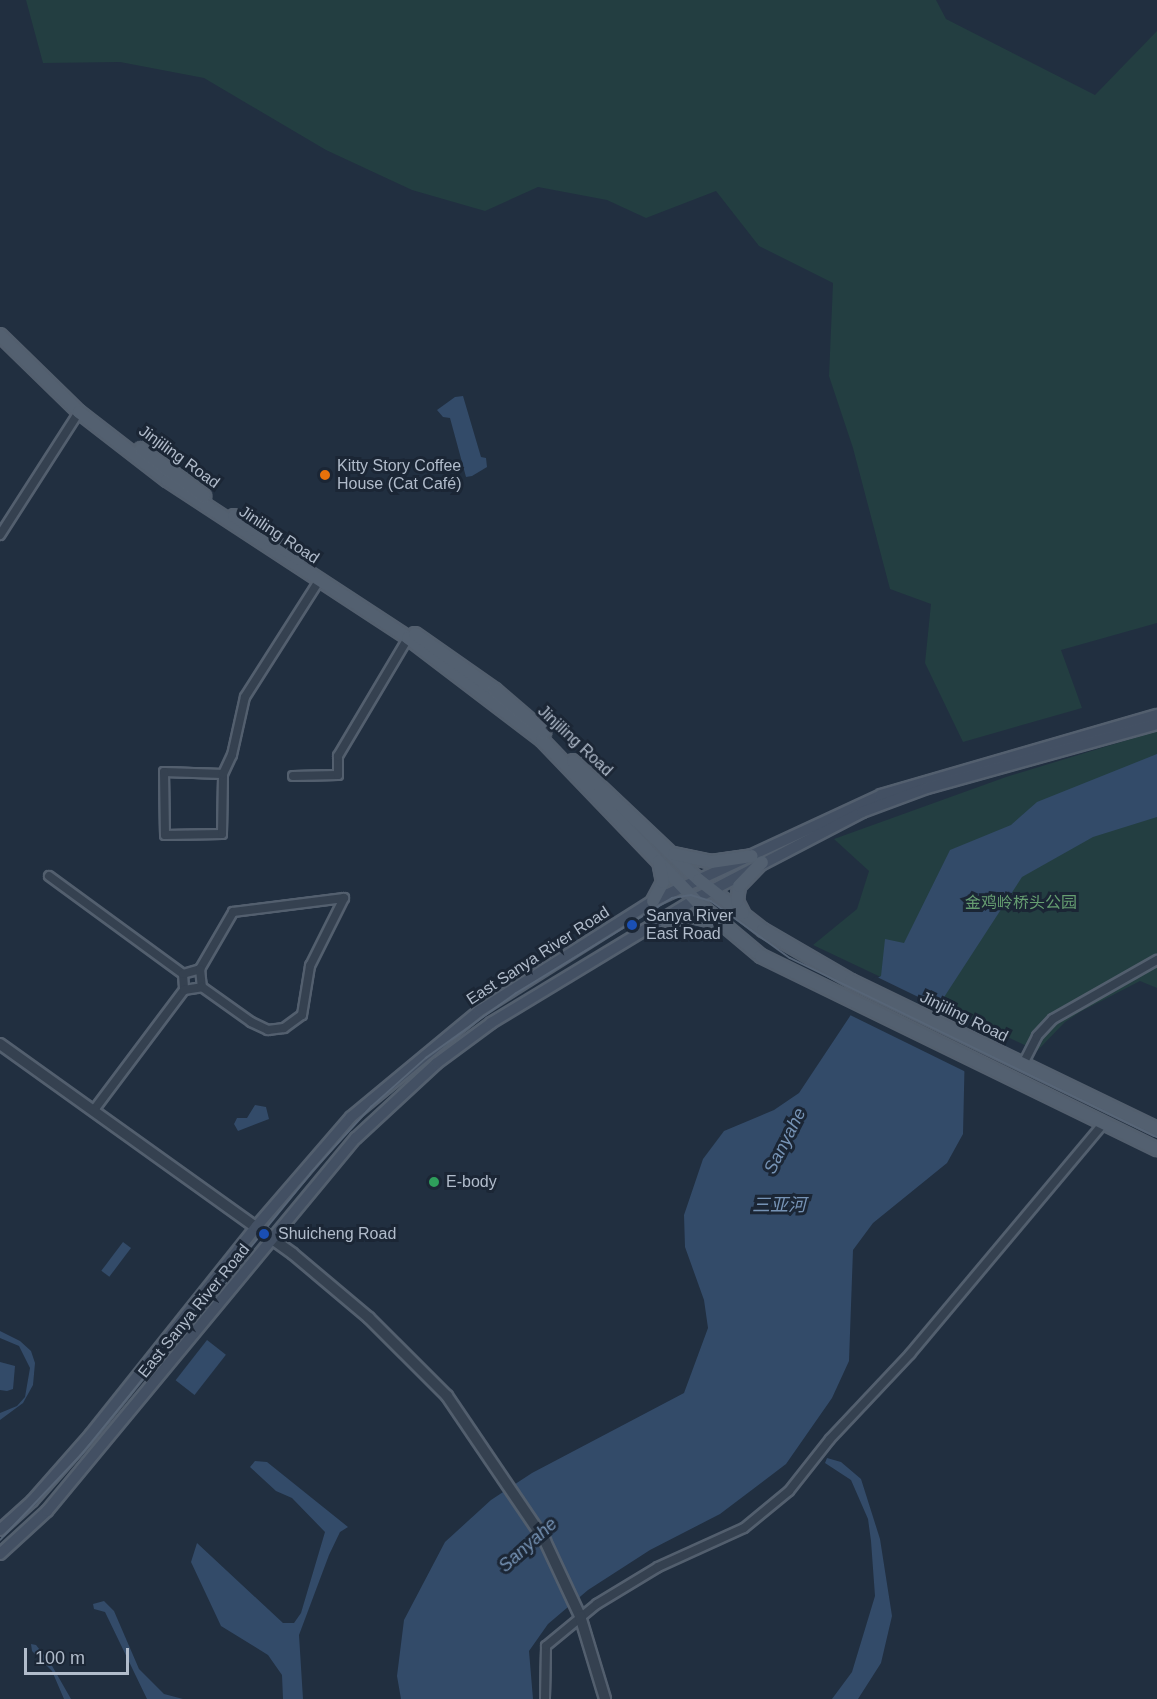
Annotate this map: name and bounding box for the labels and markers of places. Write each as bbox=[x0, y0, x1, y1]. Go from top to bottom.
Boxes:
place label: Kitty Story Coffee House (Cat Café) bbox=[337, 456, 461, 494]
marker: Kitty Story Coffee House (Cat Café) bbox=[318, 468, 332, 482]
place label: Sanya River East Road bbox=[646, 906, 733, 944]
marker: Sanya River East Road bbox=[623, 916, 641, 934]
place label: E-body bbox=[446, 1172, 497, 1192]
marker: E-body bbox=[427, 1175, 441, 1189]
place label: Shuicheng Road bbox=[278, 1224, 396, 1244]
marker: Shuicheng Road bbox=[255, 1225, 273, 1243]

